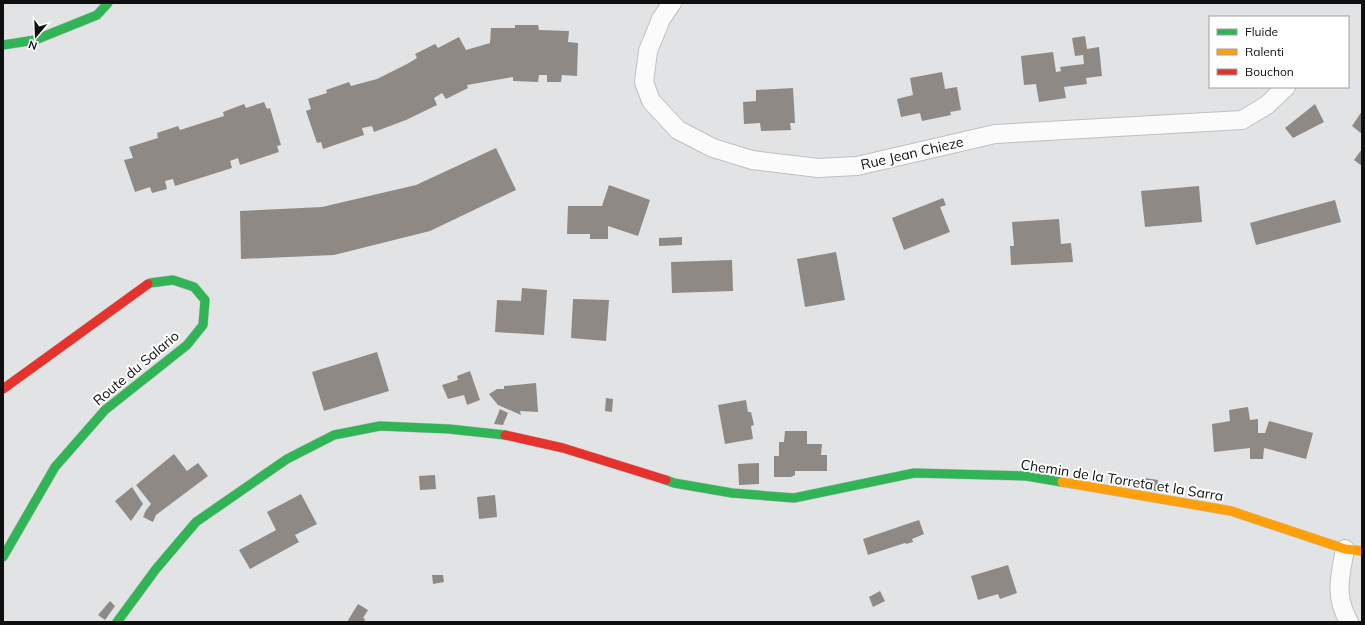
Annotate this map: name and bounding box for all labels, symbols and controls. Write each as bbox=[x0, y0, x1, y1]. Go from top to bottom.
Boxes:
north arrow bbox=[16, 16, 56, 56]
legend bbox=[1209, 16, 1349, 88]
text: Fluide bbox=[1245, 24, 1278, 39]
text: N bbox=[27, 37, 39, 53]
text: Ralenti bbox=[1245, 44, 1284, 59]
text: Bouchon bbox=[1245, 64, 1294, 79]
street label: Rue Jean Chieze bbox=[859, 132, 965, 174]
street label: Route du Salario bbox=[89, 327, 183, 409]
street label: Chemin de la Torreta et la Sarra bbox=[1019, 455, 1225, 505]

